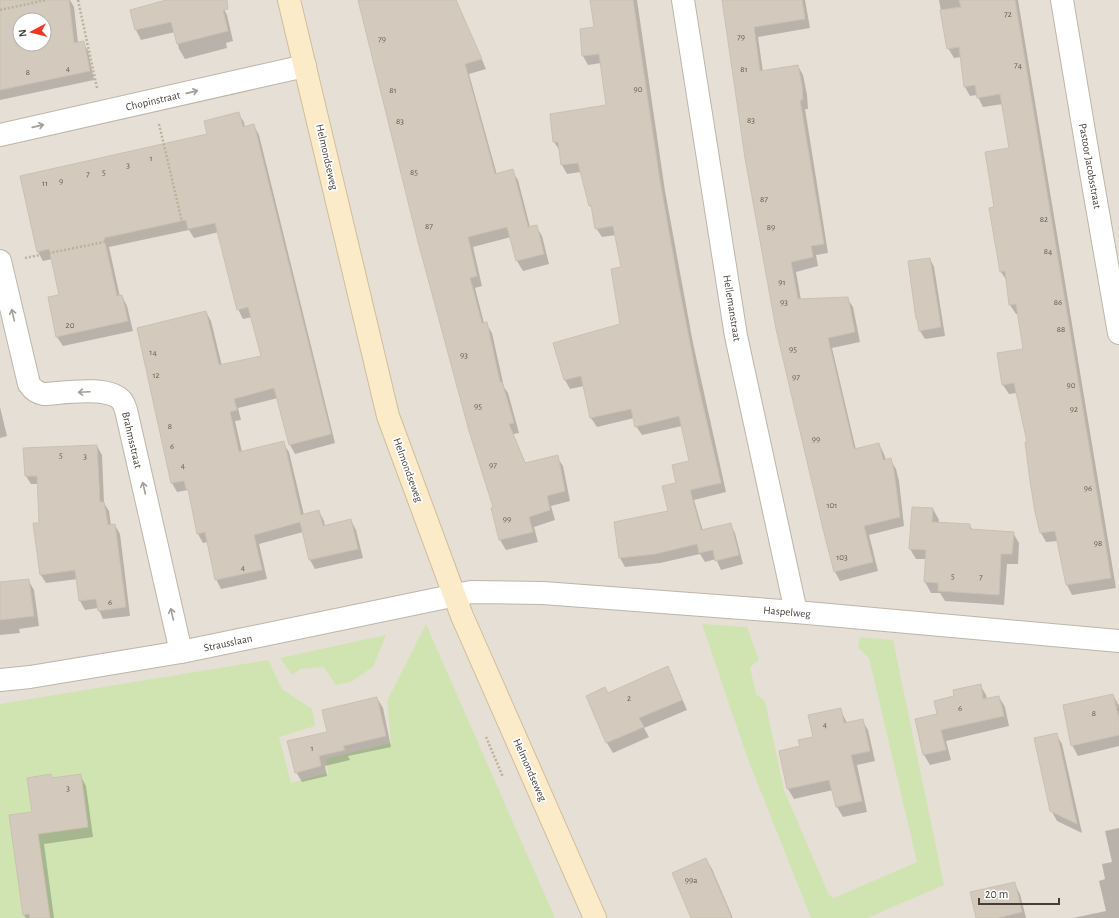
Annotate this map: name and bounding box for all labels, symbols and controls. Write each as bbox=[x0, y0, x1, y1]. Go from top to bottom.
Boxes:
house number: 72 bbox=[1004, 10, 1012, 19]
north arrow bbox=[12, 12, 52, 52]
text: N bbox=[17, 29, 28, 38]
house number: 79 bbox=[737, 33, 745, 42]
house number: 79 bbox=[378, 35, 386, 44]
house number: 74 bbox=[1014, 61, 1023, 70]
house number: 4 bbox=[66, 64, 71, 73]
house number: 81 bbox=[740, 65, 748, 74]
house number: 8 bbox=[26, 68, 30, 77]
house number: 90 bbox=[634, 85, 643, 94]
house number: 81 bbox=[389, 86, 397, 95]
one-way arrow bbox=[185, 87, 198, 95]
street label: Chopinstraat bbox=[125, 89, 182, 113]
house number: 83 bbox=[747, 116, 755, 125]
house number: 83 bbox=[396, 117, 404, 126]
one-way arrow bbox=[31, 122, 44, 130]
street label: Helmondseweg bbox=[314, 123, 340, 192]
street label: Pastoor Jacobsstraat bbox=[1077, 123, 1103, 210]
house number: 1 bbox=[149, 154, 153, 163]
house number: 3 bbox=[126, 161, 130, 170]
house number: 5 bbox=[102, 168, 106, 177]
house number: 85 bbox=[410, 168, 418, 177]
house number: 7 bbox=[86, 170, 90, 179]
house number: 9 bbox=[59, 177, 63, 186]
house number: 11 bbox=[42, 179, 48, 188]
house number: 87 bbox=[760, 195, 768, 204]
house number: 82 bbox=[1040, 215, 1048, 224]
house number: 87 bbox=[425, 222, 433, 231]
house number: 89 bbox=[767, 223, 775, 232]
house number: 84 bbox=[1044, 247, 1053, 256]
street label: Hellemanstraat bbox=[721, 274, 743, 342]
house number: 91 bbox=[778, 278, 786, 287]
house number: 93 bbox=[780, 298, 788, 307]
house number: 86 bbox=[1054, 298, 1062, 307]
one-way arrow bbox=[8, 308, 16, 321]
house number: 20 bbox=[66, 321, 75, 330]
house number: 88 bbox=[1057, 325, 1065, 334]
house number: 95 bbox=[789, 345, 797, 354]
house number: 14 bbox=[149, 348, 157, 357]
house number: 93 bbox=[460, 351, 468, 360]
house number: 12 bbox=[152, 371, 160, 380]
house number: 97 bbox=[792, 373, 800, 382]
house number: 90 bbox=[1067, 381, 1076, 390]
one-way arrow bbox=[78, 388, 91, 396]
house number: 95 bbox=[474, 402, 482, 411]
house number: 92 bbox=[1070, 405, 1078, 414]
street label: Brahmsstraat bbox=[120, 411, 144, 470]
house number: 8 bbox=[168, 422, 172, 431]
house number: 99 bbox=[812, 435, 820, 444]
street label: Helmondseweg bbox=[391, 437, 425, 504]
house number: 6 bbox=[170, 442, 174, 451]
house number: 5 bbox=[59, 451, 63, 460]
house number: 3 bbox=[83, 452, 87, 461]
house number: 4 bbox=[181, 461, 186, 470]
house number: 97 bbox=[489, 461, 497, 470]
one-way arrow bbox=[139, 481, 147, 494]
house number: 96 bbox=[1084, 484, 1092, 493]
house number: 101 bbox=[827, 501, 837, 510]
house number: 99 bbox=[503, 515, 511, 524]
house number: 98 bbox=[1094, 539, 1102, 548]
house number: 103 bbox=[836, 553, 848, 562]
house number: 4 bbox=[241, 563, 246, 572]
house number: 5 bbox=[951, 572, 955, 581]
house number: 7 bbox=[979, 573, 983, 582]
house number: 6 bbox=[108, 598, 112, 607]
street label: Haspelweg bbox=[763, 604, 812, 620]
one-way arrow bbox=[168, 608, 176, 621]
street label: Strausslaan bbox=[203, 632, 253, 654]
house number: 2 bbox=[627, 694, 631, 703]
house number: 6 bbox=[958, 704, 962, 713]
house number: 8 bbox=[1092, 709, 1096, 718]
house number: 4 bbox=[823, 720, 828, 729]
street label: Helmondseweg bbox=[511, 737, 549, 804]
house number: 1 bbox=[310, 744, 314, 753]
house number: 3 bbox=[66, 784, 70, 793]
house number: 99a bbox=[685, 876, 697, 885]
scale bar bbox=[979, 880, 1059, 906]
text: 20 m bbox=[985, 888, 1008, 900]

